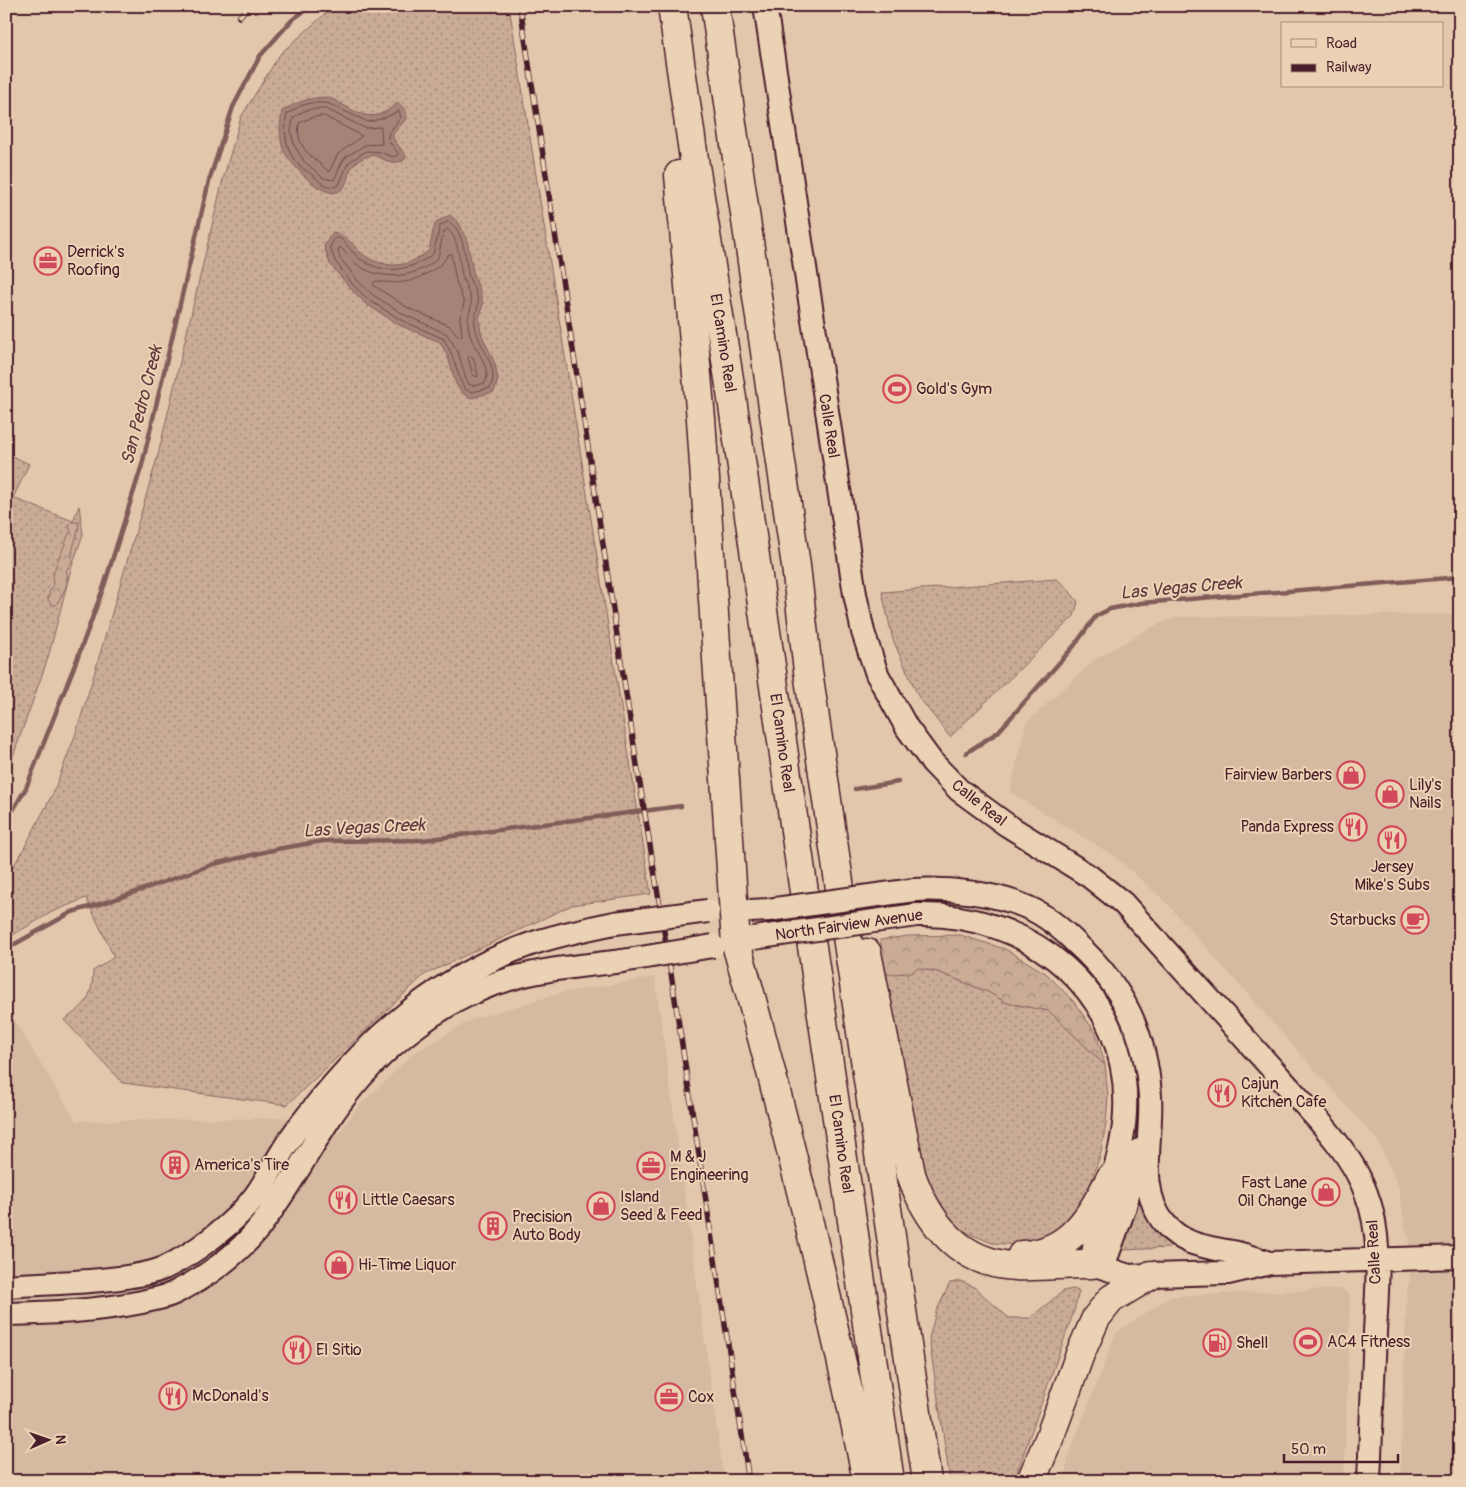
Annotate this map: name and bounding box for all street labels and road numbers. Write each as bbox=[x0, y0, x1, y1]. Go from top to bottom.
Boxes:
street label: El Camino Real bbox=[705, 292, 741, 394]
street label: Calle Real bbox=[814, 392, 844, 460]
street label: El Camino Real bbox=[765, 692, 799, 794]
street label: Calle Real bbox=[947, 775, 1011, 831]
street label: North Fairview Avenue bbox=[774, 905, 924, 945]
street label: El Camino Real bbox=[824, 1093, 858, 1195]
street label: Calle Real bbox=[1362, 1219, 1386, 1285]

